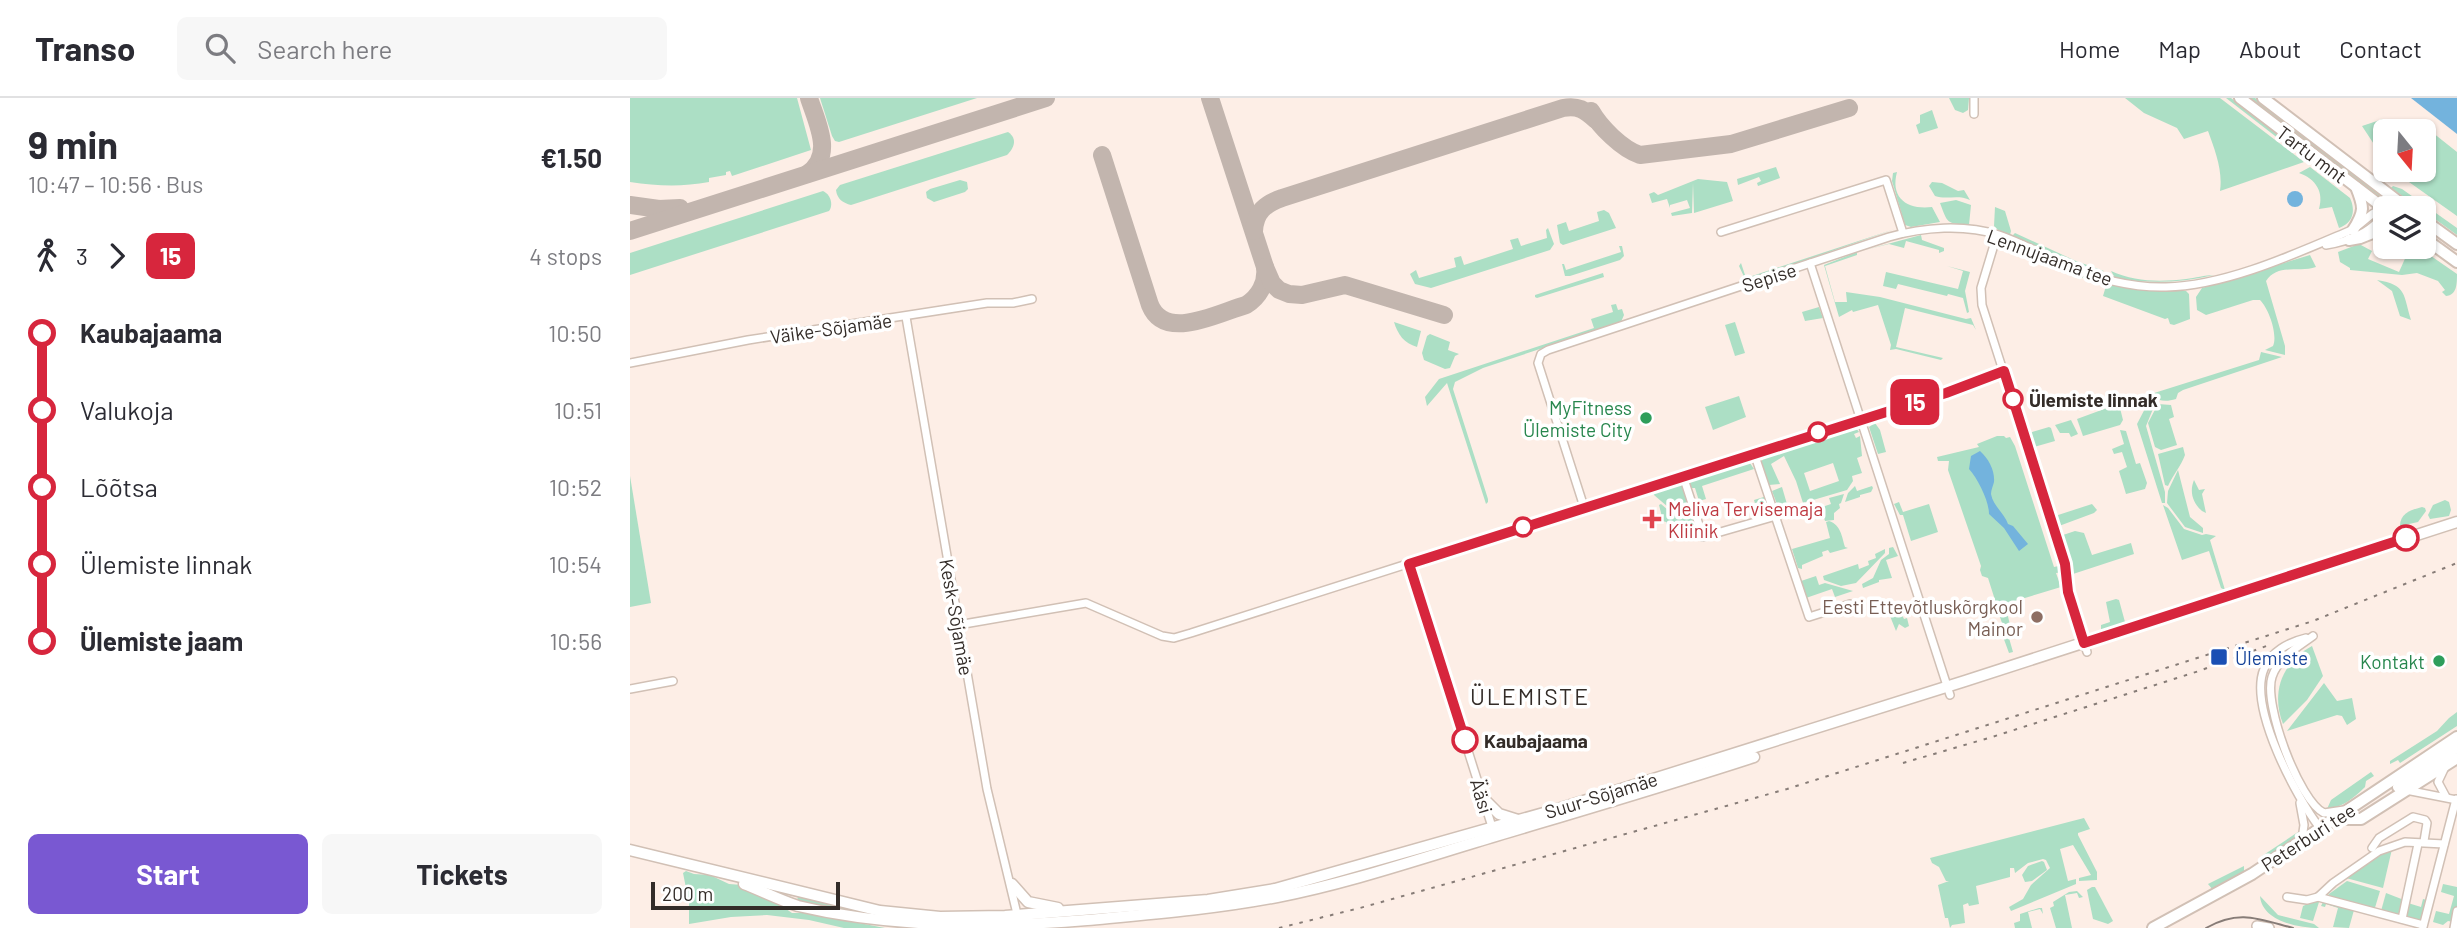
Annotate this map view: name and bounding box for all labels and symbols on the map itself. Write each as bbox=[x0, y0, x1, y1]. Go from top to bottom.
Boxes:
north arrow bbox=[2373, 119, 2436, 182]
street label: Tartu mnt bbox=[2273, 120, 2351, 188]
street label: Lennujaama tee bbox=[1984, 224, 2116, 290]
street label: Sepise bbox=[1739, 257, 1799, 297]
street label: Väike-Sõjamäe bbox=[769, 308, 893, 348]
line badge: 15 bbox=[1884, 379, 1946, 425]
place label: Ülemiste linnak bbox=[2029, 388, 2158, 411]
marker: Ülemiste linnak bbox=[2003, 389, 2023, 409]
place label: MyFitness Ülemiste City bbox=[1523, 396, 1632, 441]
marker: MyFitness Ülemiste City bbox=[1638, 410, 1654, 426]
unlabelled marker bbox=[1808, 422, 1828, 442]
place label: Meliva Tervisemaja Kliinik bbox=[1668, 497, 1823, 542]
marker: Meliva Tervisemaja Kliinik bbox=[1642, 509, 1662, 529]
unlabelled marker bbox=[1513, 517, 1533, 537]
unlabelled marker bbox=[2393, 525, 2419, 551]
street label: Kesk-Sõjamäe bbox=[935, 557, 979, 677]
place label: Eesti Ettevõtluskõrgkool Mainor bbox=[1822, 595, 2023, 640]
marker: Eesti Ettevõtluskõrgkool Mainor bbox=[2029, 609, 2045, 625]
place label: Ülemiste bbox=[2235, 646, 2308, 669]
marker: Ülemiste bbox=[2209, 647, 2229, 667]
place label: Kontakt bbox=[2360, 650, 2425, 673]
marker: Kontakt bbox=[2431, 653, 2447, 669]
district label: ÜLEMISTE bbox=[1470, 682, 1590, 710]
marker: Kaubajaama bbox=[1452, 727, 1478, 753]
place label: Kaubajaama bbox=[1484, 729, 1588, 752]
street label: Suur-Sõjamäe bbox=[1542, 767, 1660, 823]
street label: Ääsi bbox=[1466, 776, 1498, 816]
street label: Peterburi tee bbox=[2257, 798, 2359, 876]
scale bar bbox=[651, 879, 840, 911]

